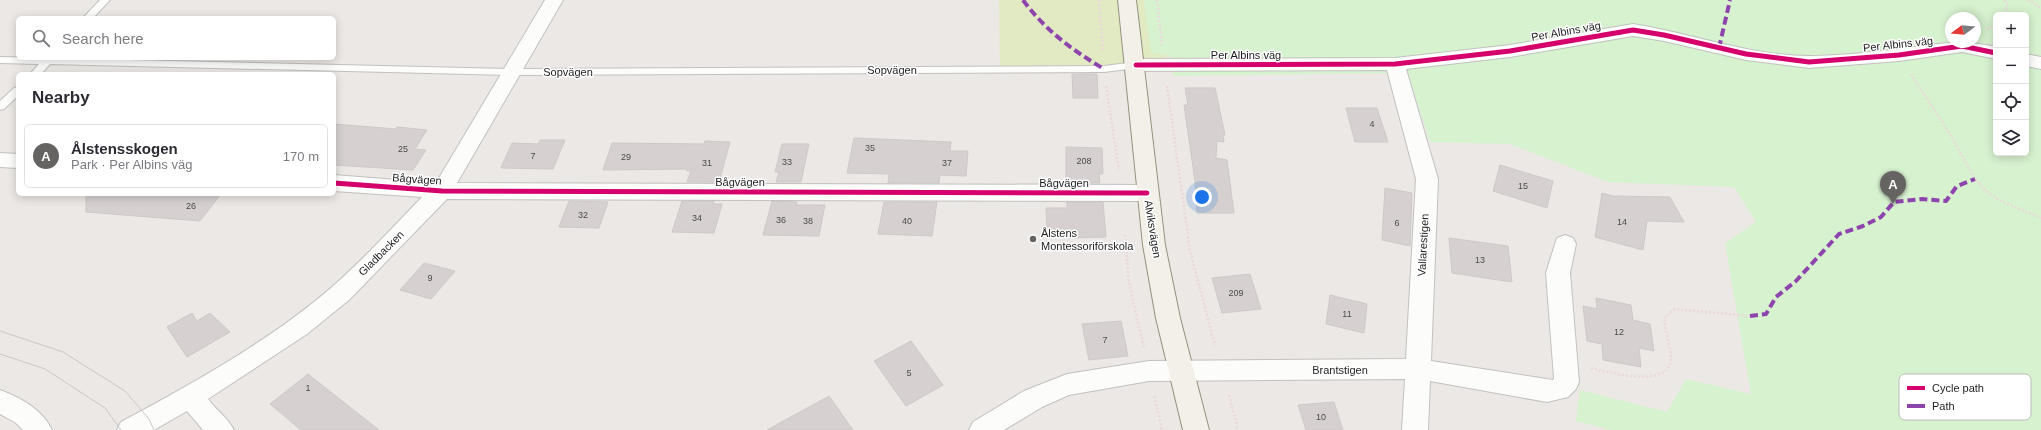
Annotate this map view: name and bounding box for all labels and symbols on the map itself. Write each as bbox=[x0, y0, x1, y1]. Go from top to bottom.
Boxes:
north arrow bbox=[1945, 12, 1981, 48]
street label: Per Albins väg bbox=[1530, 19, 1602, 43]
street label: Per Albins väg bbox=[1862, 34, 1934, 54]
street label: Per Albins väg bbox=[1211, 49, 1281, 61]
street label: Sopvägen bbox=[867, 64, 917, 76]
street label: Sopvägen bbox=[543, 66, 593, 78]
house number: 4 bbox=[1369, 119, 1375, 129]
house number: 35 bbox=[865, 143, 875, 153]
house number: 25 bbox=[398, 144, 408, 154]
house number: 7 bbox=[530, 151, 536, 161]
house number: 29 bbox=[621, 152, 631, 162]
house number: 208 bbox=[1076, 156, 1092, 166]
house number: 33 bbox=[782, 157, 792, 167]
house number: 31 bbox=[702, 158, 712, 168]
house number: 37 bbox=[942, 158, 952, 168]
street label: Bågvägen bbox=[392, 171, 442, 187]
pin: A bbox=[1880, 171, 1906, 204]
street label: Bågvägen bbox=[715, 176, 765, 188]
street label: Bågvägen bbox=[1039, 177, 1089, 189]
house number: 15 bbox=[1518, 181, 1528, 191]
your location bbox=[1192, 187, 1212, 207]
street label: Alviksvägen bbox=[1142, 199, 1164, 259]
house number: 26 bbox=[186, 201, 196, 211]
house number: 32 bbox=[578, 210, 588, 220]
house number: 34 bbox=[692, 213, 702, 223]
street label: Vallarestigen bbox=[1415, 213, 1431, 277]
house number: 36 bbox=[776, 215, 786, 225]
house number: 38 bbox=[803, 216, 813, 226]
house number: 40 bbox=[902, 216, 912, 226]
house number: 14 bbox=[1617, 217, 1627, 227]
house number: 6 bbox=[1394, 218, 1400, 228]
place label: Ålstens Montessoriförskola bbox=[1041, 227, 1134, 252]
street label: Gladbacken bbox=[356, 228, 406, 278]
marker: Ålstens Montessoriförskola bbox=[1028, 234, 1038, 244]
house number: 13 bbox=[1475, 255, 1485, 265]
house number: 9 bbox=[427, 273, 433, 283]
house number: 209 bbox=[1228, 288, 1244, 298]
house number: 11 bbox=[1342, 309, 1352, 319]
house number: 12 bbox=[1614, 327, 1624, 337]
house number: 7 bbox=[1102, 335, 1108, 345]
street label: Brantstigen bbox=[1312, 364, 1368, 376]
house number: 5 bbox=[906, 368, 912, 378]
legend bbox=[1899, 374, 2031, 420]
text: Cycle path bbox=[1932, 382, 1984, 394]
house number: 1 bbox=[305, 383, 311, 393]
text: Path bbox=[1932, 400, 1955, 412]
house number: 10 bbox=[1316, 412, 1326, 422]

